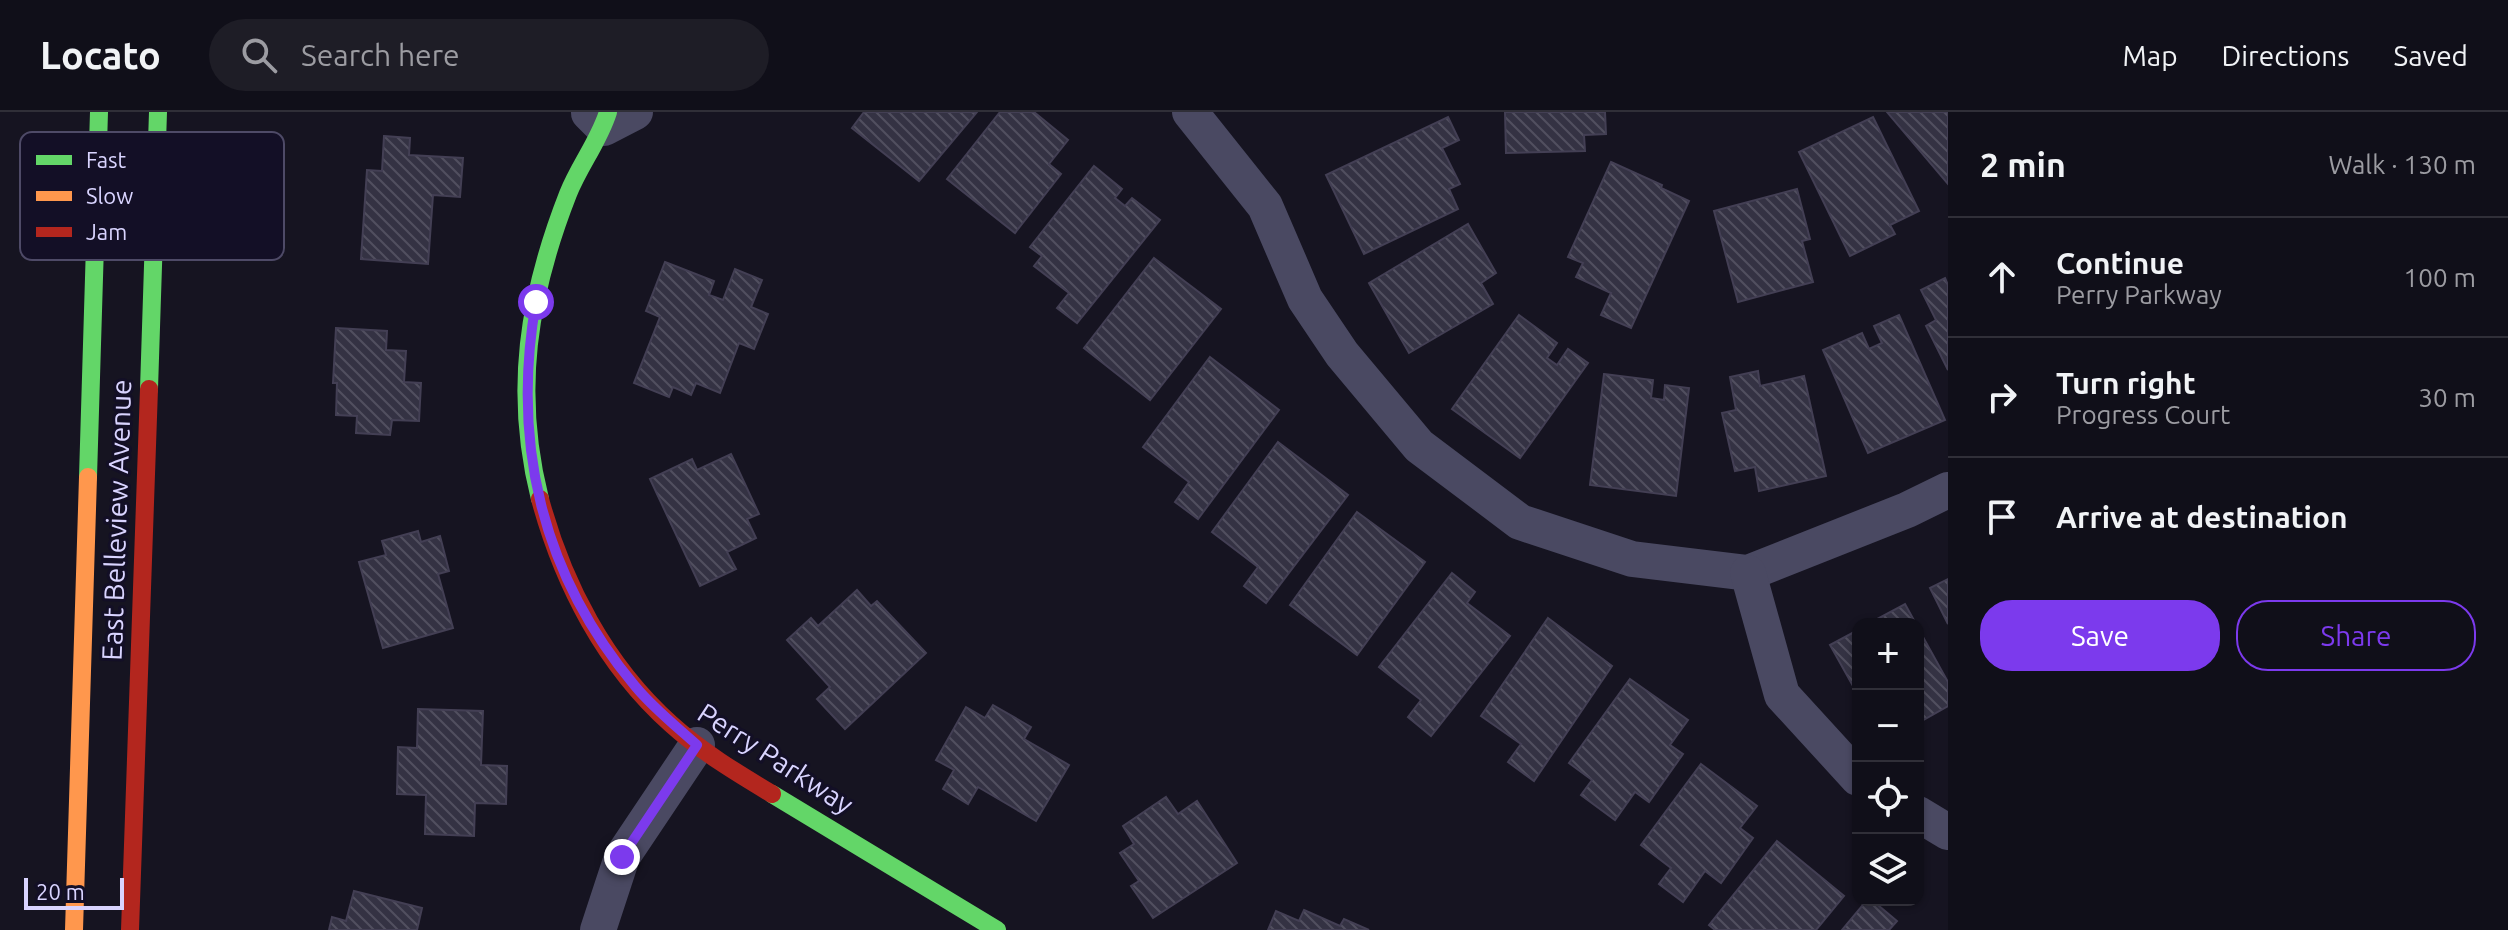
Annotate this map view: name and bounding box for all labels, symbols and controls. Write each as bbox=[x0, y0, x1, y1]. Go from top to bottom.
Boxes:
search box bbox=[209, 19, 769, 91]
icon: search bbox=[237, 33, 281, 77]
text: Locato bbox=[40, 34, 161, 76]
text: Search here bbox=[301, 38, 460, 72]
text: Map bbox=[2122, 40, 2178, 71]
text: Directions bbox=[2222, 40, 2349, 71]
text: Saved bbox=[2393, 40, 2468, 71]
legend bbox=[20, 132, 284, 260]
text: 2 min bbox=[1980, 145, 2066, 183]
text: Fast bbox=[86, 147, 127, 172]
text: Walk · 130 m bbox=[2328, 150, 2476, 179]
text: Slow bbox=[86, 183, 133, 208]
text: Jam bbox=[86, 219, 127, 244]
text: Continue bbox=[2056, 246, 2184, 280]
icon: ahead bbox=[1980, 255, 2024, 299]
text: 100 m bbox=[2404, 263, 2476, 292]
text: Perry Parkway bbox=[2056, 280, 2222, 309]
route start bbox=[518, 284, 554, 320]
text: Turn right bbox=[2056, 366, 2196, 400]
icon: right bbox=[1980, 375, 2024, 419]
street label: East Belleview Avenue bbox=[96, 379, 136, 661]
text: 30 m bbox=[2418, 383, 2476, 412]
text: Progress Court bbox=[2056, 400, 2230, 429]
icon: arrive bbox=[1980, 495, 2024, 539]
text: Arrive at destination bbox=[2056, 500, 2348, 534]
button: Save bbox=[1980, 600, 2220, 671]
button: Share bbox=[2236, 600, 2476, 671]
map controls bbox=[1852, 618, 1924, 906]
button: + bbox=[1852, 618, 1924, 690]
button: − bbox=[1852, 690, 1924, 762]
street label: Perry Parkway bbox=[693, 696, 859, 820]
button: locate bbox=[1852, 762, 1924, 834]
button: layers bbox=[1852, 834, 1924, 906]
route end bbox=[604, 839, 640, 875]
scale bar bbox=[24, 874, 124, 910]
text: 20 m bbox=[36, 879, 85, 904]

